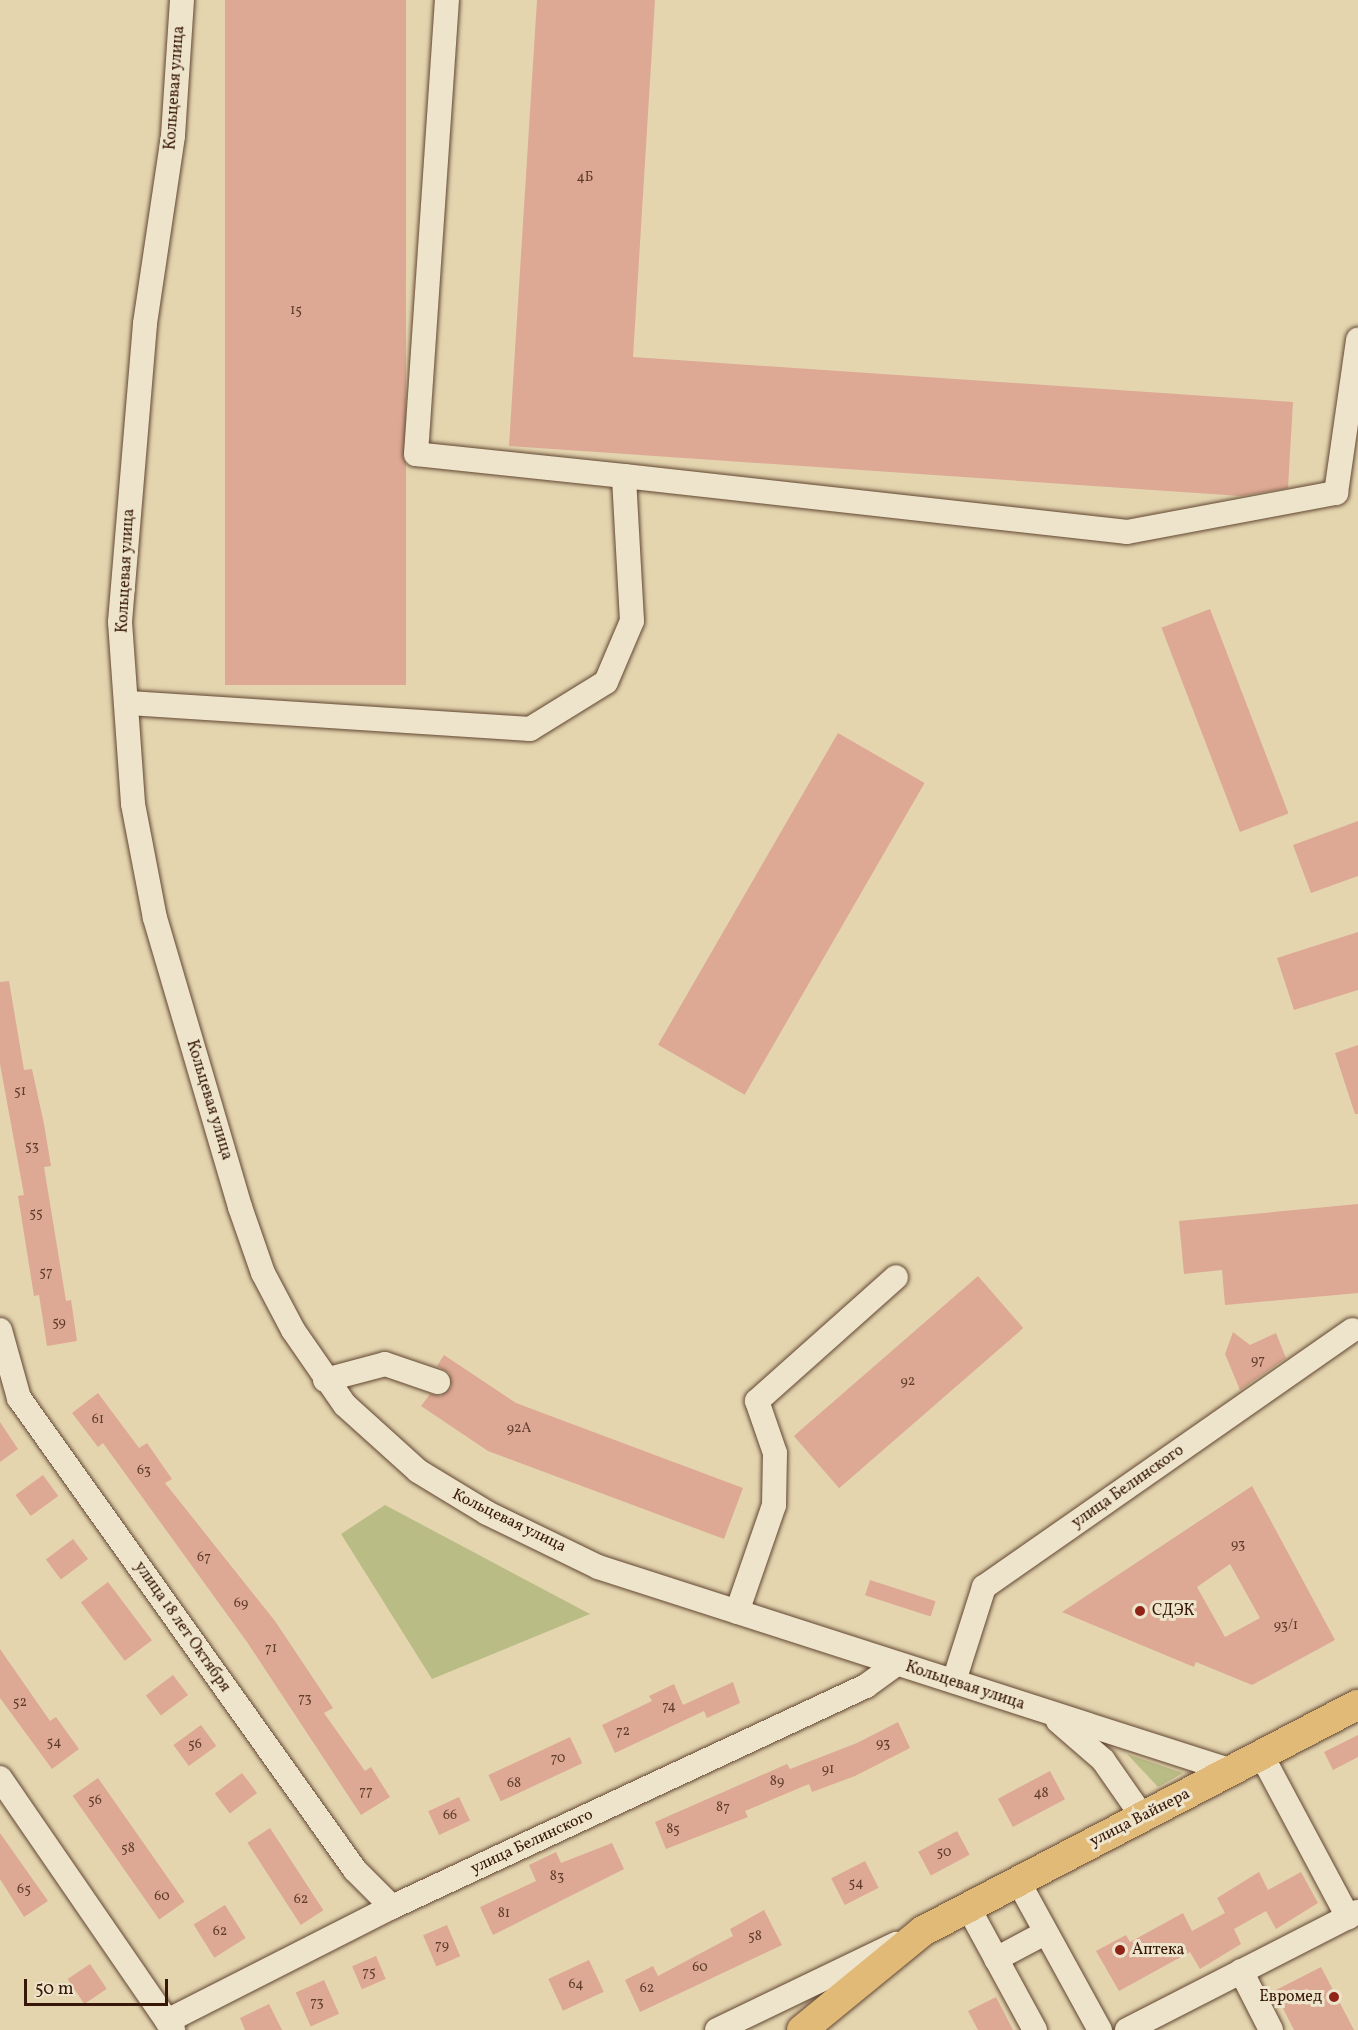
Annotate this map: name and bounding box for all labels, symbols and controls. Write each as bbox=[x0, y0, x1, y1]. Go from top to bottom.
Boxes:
street label: Кольцевая улица bbox=[161, 25, 189, 151]
house number: 4Б bbox=[577, 170, 593, 186]
house number: 15 bbox=[290, 303, 302, 319]
street label: Кольцевая улица bbox=[113, 508, 139, 634]
street label: Кольцевая улица bbox=[182, 1037, 236, 1163]
house number: 51 bbox=[14, 1084, 26, 1100]
house number: 53 bbox=[25, 1139, 39, 1155]
house number: 55 bbox=[29, 1206, 43, 1222]
house number: 57 bbox=[39, 1265, 53, 1281]
house number: 59 bbox=[52, 1315, 66, 1331]
house number: 97 bbox=[1251, 1353, 1265, 1369]
house number: 92 bbox=[901, 1374, 915, 1390]
house number: 61 bbox=[92, 1412, 104, 1428]
house number: 92А bbox=[507, 1421, 531, 1437]
street label: улица Белинского bbox=[1068, 1441, 1188, 1533]
house number: 63 bbox=[137, 1463, 151, 1479]
street label: Кольцевая улица bbox=[449, 1485, 569, 1557]
house number: 93 bbox=[1231, 1537, 1245, 1553]
house number: 67 bbox=[197, 1550, 211, 1566]
street label: улица 18 лет Октября bbox=[130, 1558, 234, 1696]
house number: 69 bbox=[234, 1596, 248, 1612]
place label: СДЭК bbox=[1152, 1601, 1194, 1621]
marker: СДЭК bbox=[1133, 1604, 1147, 1618]
house number: 93/1 bbox=[1274, 1618, 1298, 1634]
house number: 71 bbox=[265, 1641, 277, 1657]
street label: Кольцевая улица bbox=[903, 1658, 1027, 1714]
house number: 73 bbox=[298, 1691, 312, 1707]
house number: 52 bbox=[13, 1695, 27, 1711]
house number: 74 bbox=[662, 1699, 676, 1715]
house number: 72 bbox=[616, 1724, 630, 1740]
house number: 54 bbox=[46, 1735, 62, 1751]
house number: 93 bbox=[876, 1736, 890, 1752]
house number: 56 bbox=[188, 1737, 202, 1753]
house number: 70 bbox=[551, 1751, 565, 1767]
house number: 91 bbox=[822, 1762, 834, 1778]
house number: 89 bbox=[770, 1774, 784, 1790]
house number: 68 bbox=[507, 1776, 521, 1792]
house number: 77 bbox=[359, 1784, 373, 1800]
street label: улица Вайнера bbox=[1087, 1785, 1193, 1851]
house number: 48 bbox=[1033, 1786, 1049, 1802]
house number: 56 bbox=[88, 1793, 102, 1809]
house number: 87 bbox=[716, 1800, 730, 1816]
street label: улица Белинского bbox=[468, 1805, 596, 1879]
house number: 66 bbox=[443, 1808, 457, 1824]
house number: 85 bbox=[666, 1822, 680, 1838]
house number: 58 bbox=[121, 1841, 135, 1857]
house number: 50 bbox=[937, 1845, 951, 1861]
house number: 83 bbox=[550, 1869, 564, 1885]
house number: 54 bbox=[848, 1876, 864, 1892]
house number: 65 bbox=[17, 1882, 31, 1898]
house number: 60 bbox=[154, 1889, 170, 1905]
house number: 62 bbox=[294, 1892, 308, 1908]
house number: 81 bbox=[498, 1906, 510, 1922]
house number: 62 bbox=[213, 1924, 227, 1940]
house number: 58 bbox=[748, 1929, 762, 1945]
house number: 79 bbox=[435, 1938, 449, 1954]
place label: Аптека bbox=[1132, 1940, 1185, 1960]
marker: Аптека bbox=[1113, 1943, 1127, 1957]
house number: 60 bbox=[692, 1960, 708, 1976]
house number: 75 bbox=[362, 1965, 376, 1981]
scale bar bbox=[27, 1967, 171, 2005]
text: 50 m bbox=[35, 1977, 74, 2002]
house number: 64 bbox=[568, 1977, 584, 1993]
house number: 62 bbox=[640, 1981, 654, 1997]
place label: Евромед bbox=[1259, 1987, 1322, 2007]
marker: Евромед bbox=[1327, 1990, 1341, 2004]
house number: 73 bbox=[310, 1995, 324, 2011]

